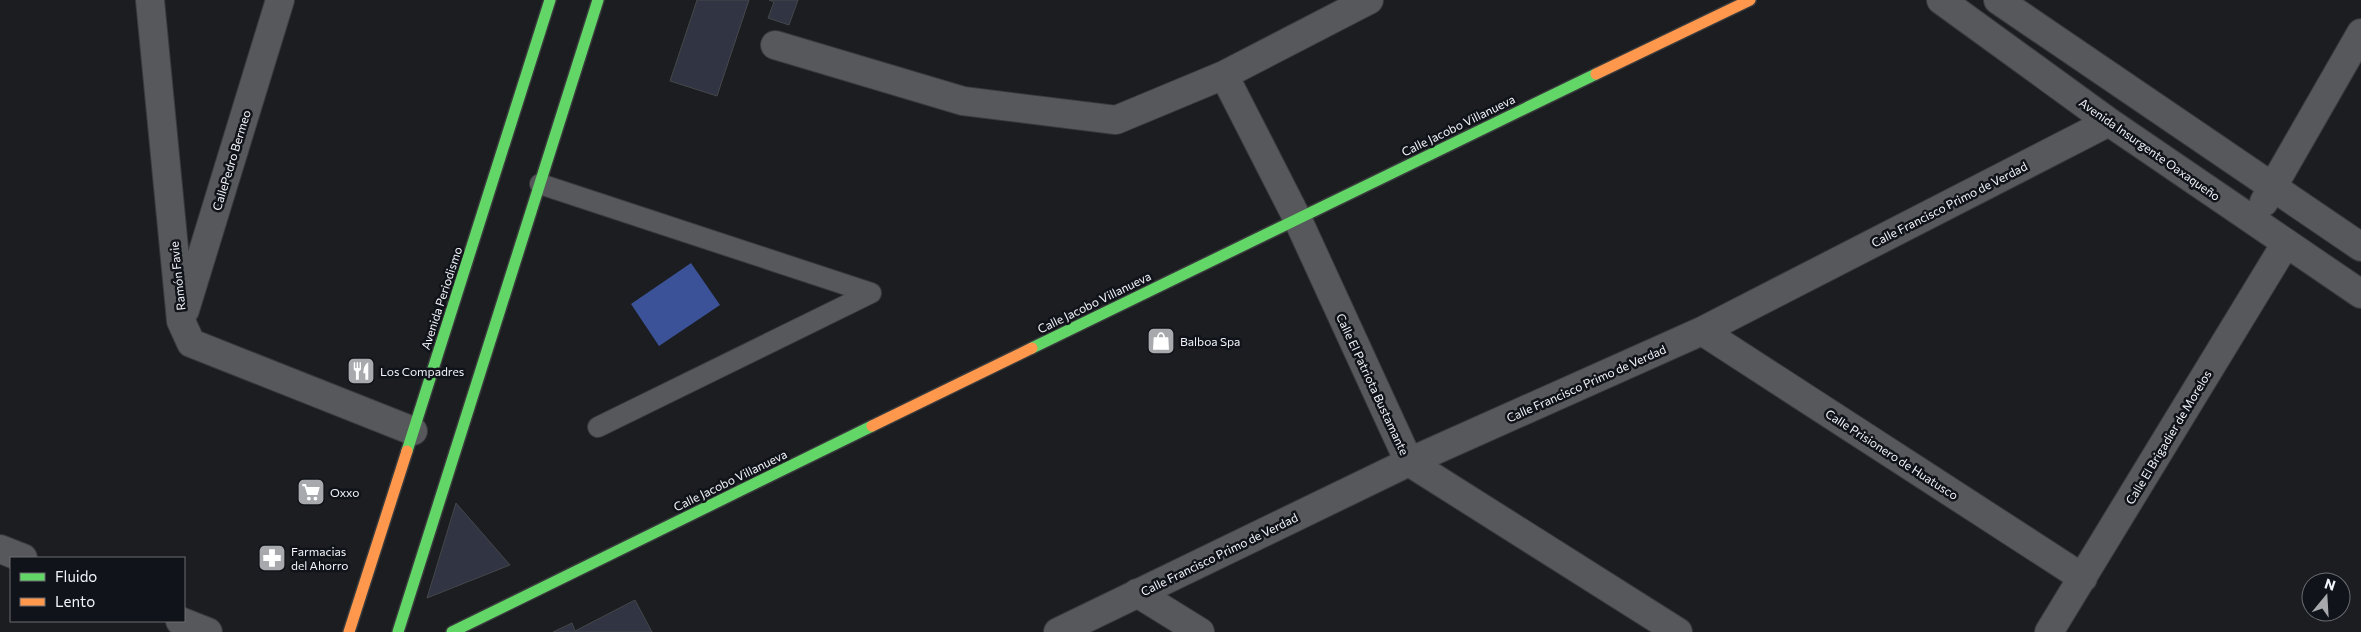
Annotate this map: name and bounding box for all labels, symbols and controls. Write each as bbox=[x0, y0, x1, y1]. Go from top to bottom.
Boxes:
street label: Calle Jacobo Villanueva bbox=[1399, 91, 1517, 159]
street label: Avenida Insurgente Oaxaqueño bbox=[2077, 95, 2223, 203]
street label: CallePedro Bermeo bbox=[209, 108, 253, 212]
street label: Calle Francisco Primo de Verdad bbox=[1869, 158, 2029, 250]
street label: Ramón Favie bbox=[166, 241, 188, 311]
street label: Avenida Periodismo bbox=[418, 245, 464, 351]
street label: Calle Jacobo Villanueva bbox=[1035, 268, 1153, 336]
street label: Calle El Patriota Bustamante bbox=[1334, 311, 1412, 457]
shop icon: Balboa Spa bbox=[1146, 326, 1176, 356]
place label: Balboa Spa bbox=[1180, 334, 1240, 348]
street label: Calle Francisco Primo de Verdad bbox=[1504, 341, 1668, 425]
restaurant icon: Los Compadres bbox=[346, 356, 376, 386]
place label: Los Compadres bbox=[380, 364, 464, 378]
street label: Calle El Brigadier de Morelos bbox=[2122, 367, 2214, 507]
street label: Calle Prisionero de Huatusco bbox=[1823, 406, 1961, 502]
street label: Calle Jacobo Villanueva bbox=[671, 446, 789, 514]
supermarket icon: Oxxo bbox=[296, 477, 326, 507]
place label: Oxxo bbox=[330, 485, 359, 499]
street label: Calle Francisco Primo de Verdad bbox=[1138, 510, 1300, 598]
pharmacy icon: Farmacias del Ahorro bbox=[257, 543, 287, 573]
place label: Farmacias del Ahorro bbox=[291, 544, 348, 572]
legend bbox=[10, 557, 185, 622]
text: Fluido bbox=[55, 567, 97, 585]
north arrow bbox=[2301, 572, 2351, 622]
text: N bbox=[2323, 574, 2338, 594]
text: Lento bbox=[55, 592, 95, 610]

